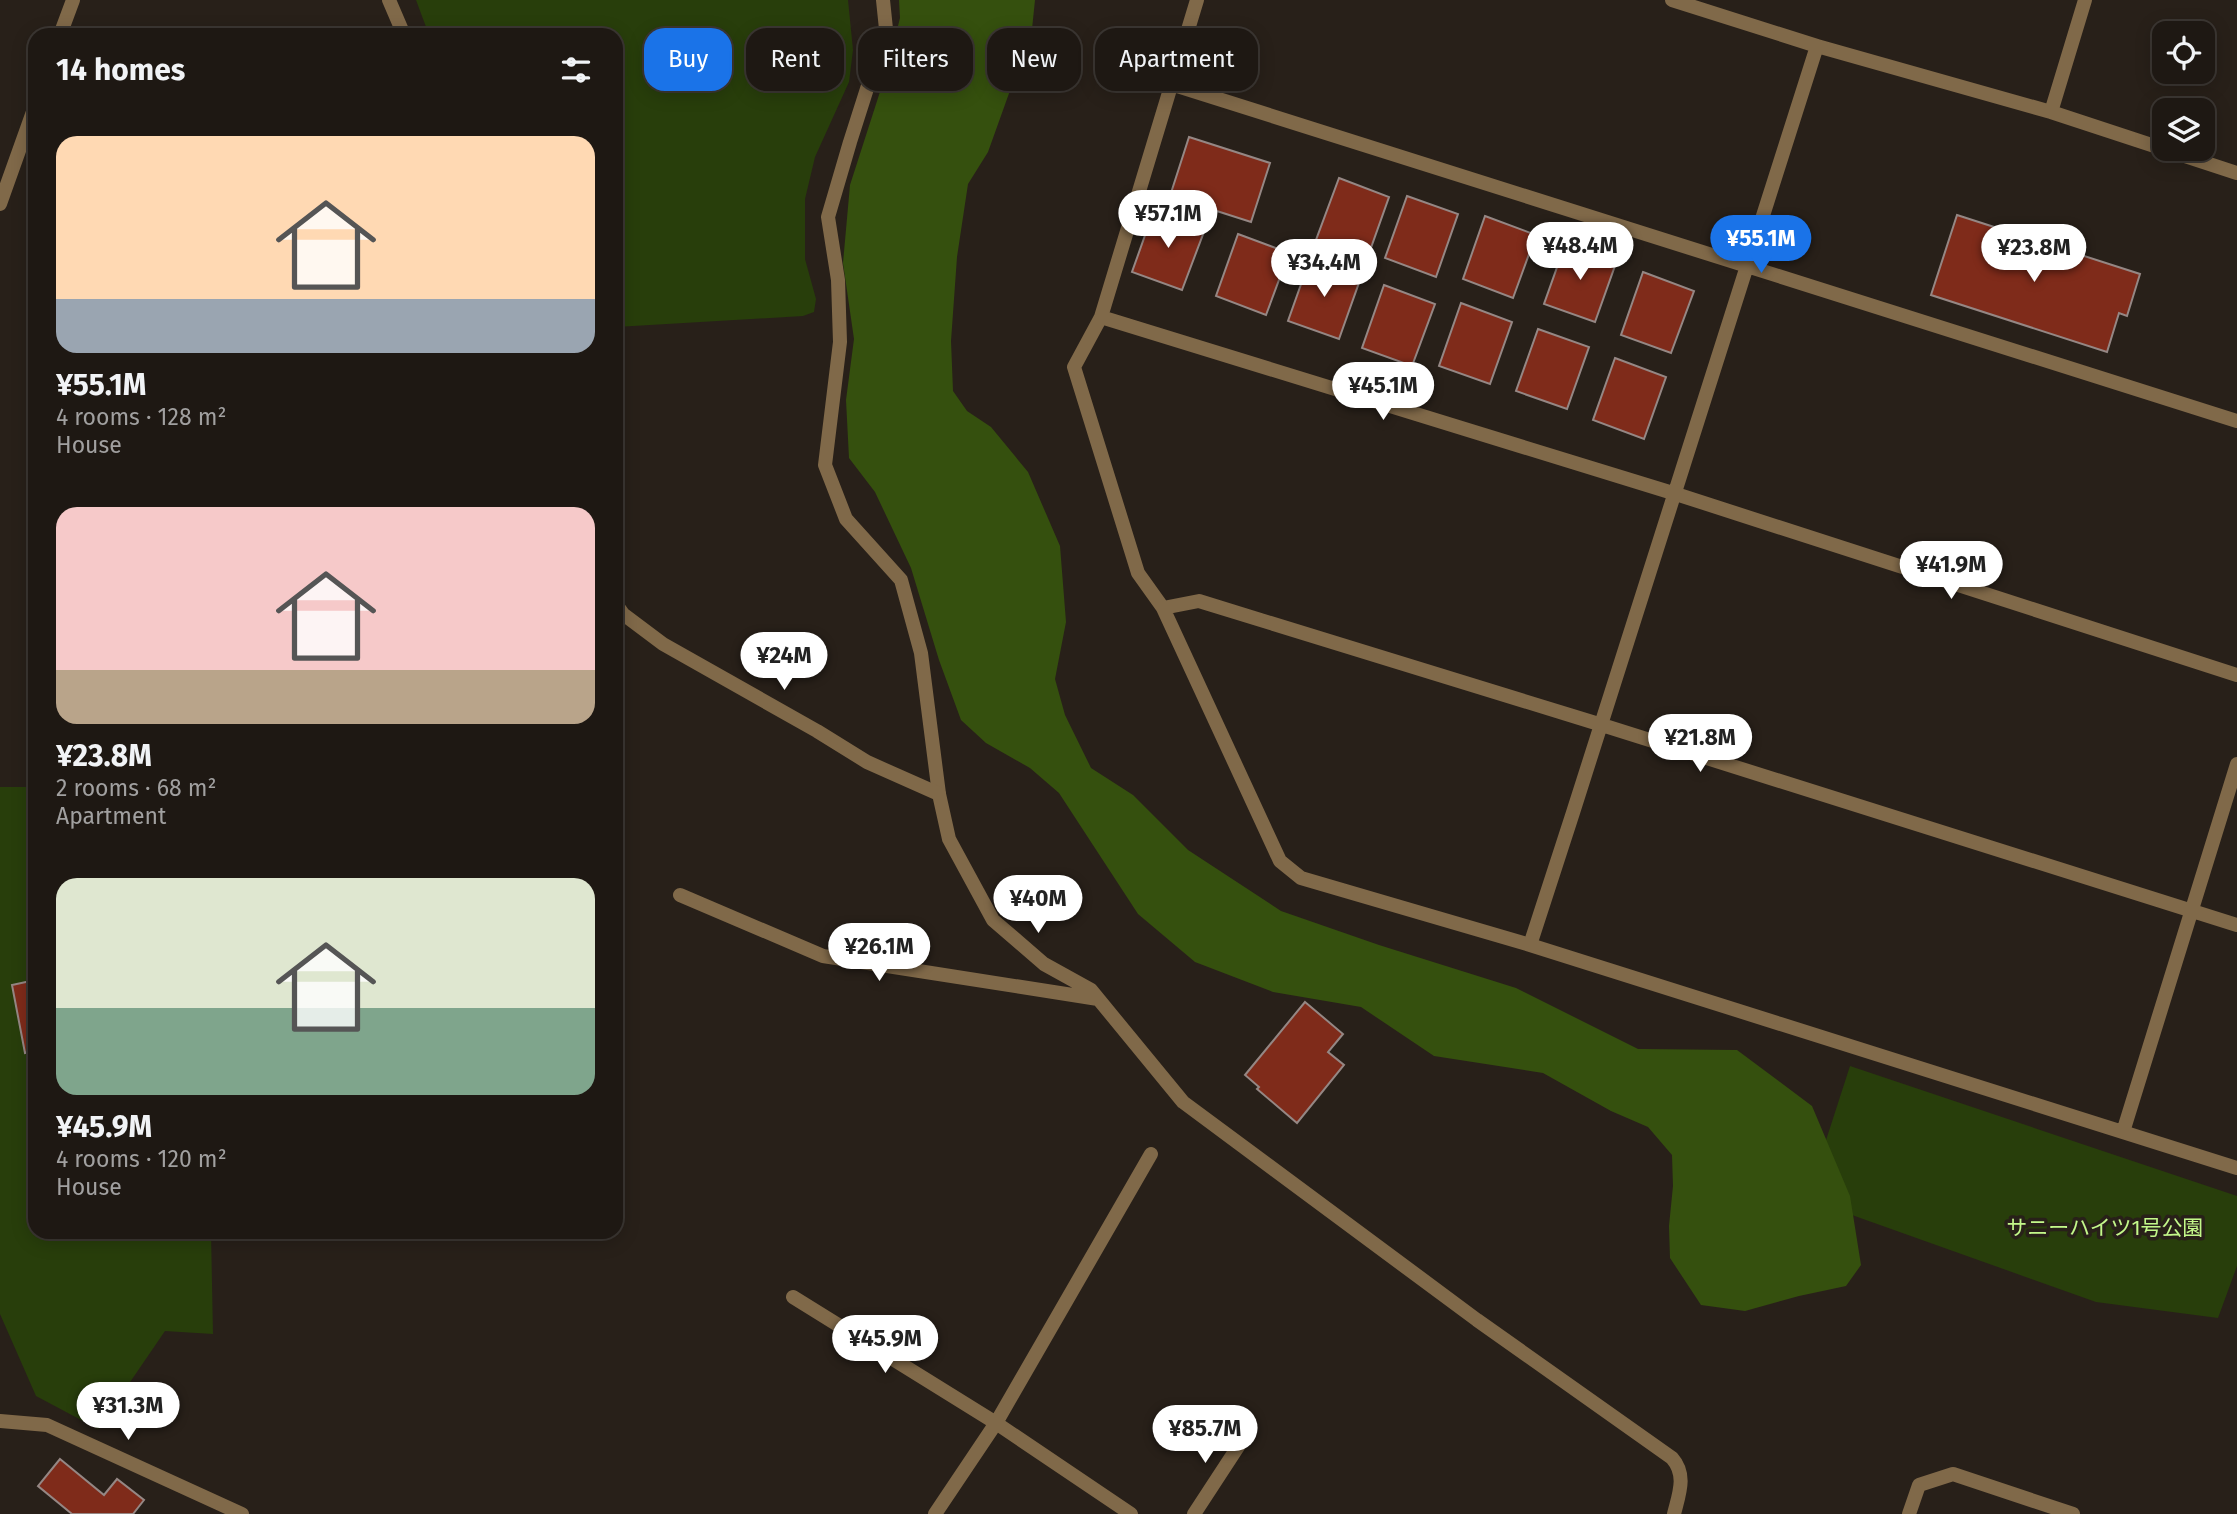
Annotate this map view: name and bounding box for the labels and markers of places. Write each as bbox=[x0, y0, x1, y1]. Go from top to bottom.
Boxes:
pin: ¥57.1M bbox=[1111, 190, 1225, 250]
pin: ¥55.1M bbox=[1704, 216, 1818, 275]
pin: ¥48.4M bbox=[1523, 222, 1637, 282]
pin: ¥23.8M bbox=[1977, 224, 2091, 284]
pin: ¥34.4M bbox=[1267, 240, 1381, 299]
pin: ¥45.1M bbox=[1326, 362, 1440, 422]
pin: ¥41.9M bbox=[1894, 542, 2008, 601]
pin: ¥24M bbox=[743, 632, 825, 692]
pin: ¥21.8M bbox=[1643, 714, 1757, 774]
pin: ¥40M bbox=[997, 876, 1079, 935]
pin: ¥26.1M bbox=[822, 923, 936, 983]
pin: ¥45.9M bbox=[828, 1316, 942, 1375]
pin: ¥31.3M bbox=[71, 1382, 185, 1442]
pin: ¥85.7M bbox=[1148, 1406, 1262, 1465]

